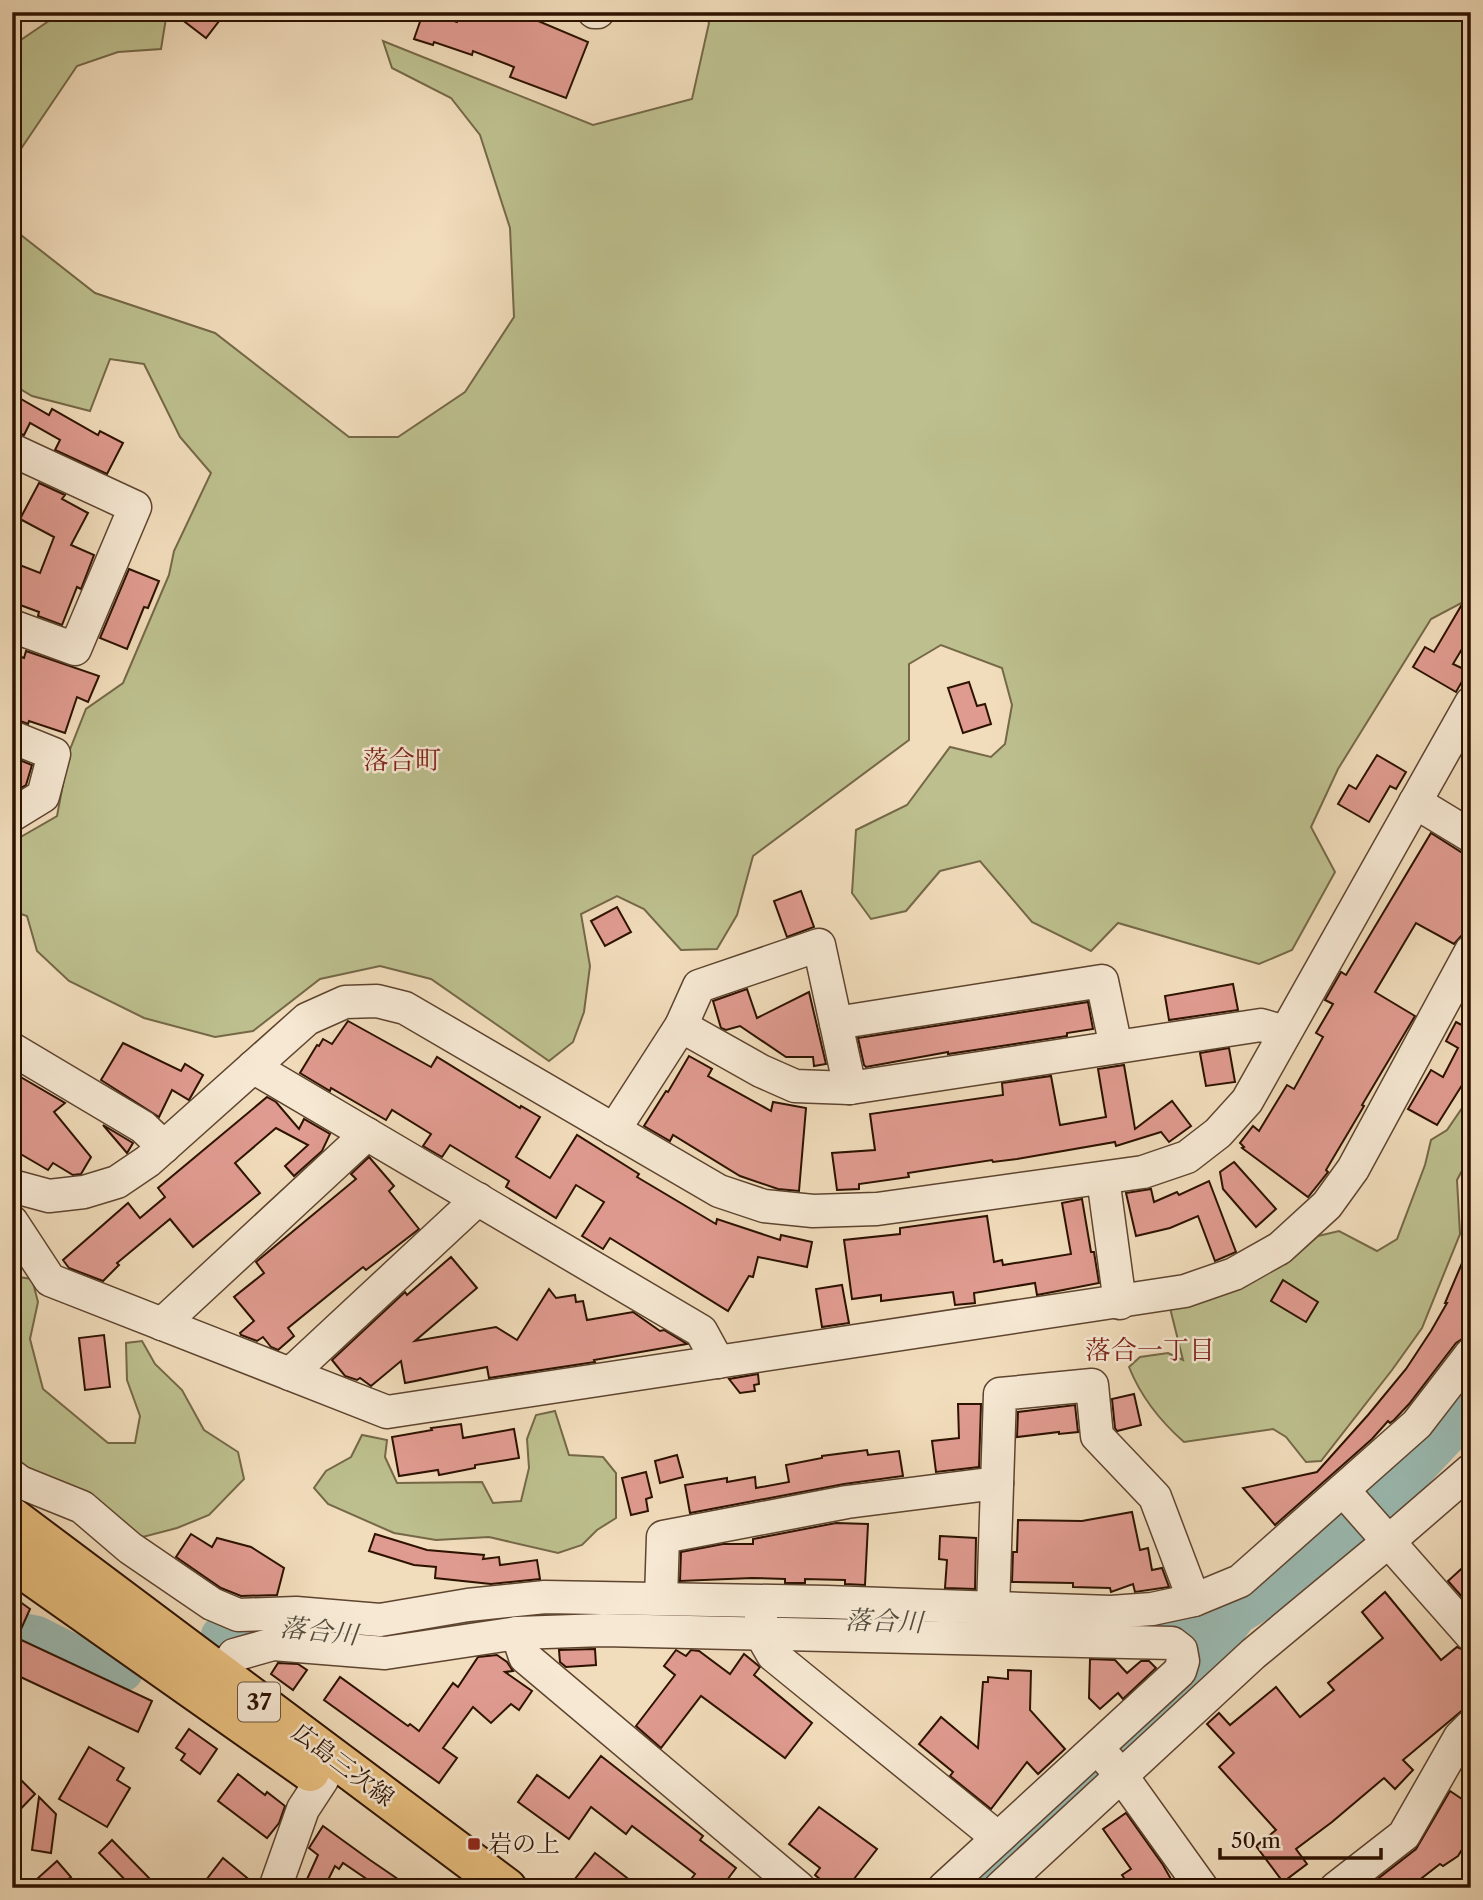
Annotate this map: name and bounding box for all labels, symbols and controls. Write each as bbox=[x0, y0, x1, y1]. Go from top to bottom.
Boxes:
district label: 落合町 bbox=[363, 744, 441, 776]
district label: 落合一丁目 bbox=[1085, 1334, 1215, 1366]
water label: 落合川 bbox=[844, 1604, 927, 1638]
water label: 落合川 bbox=[279, 1611, 362, 1651]
road number: 37 bbox=[238, 1682, 280, 1722]
street label: 広島三次線 bbox=[287, 1717, 400, 1812]
scale bar bbox=[1220, 1816, 1382, 1860]
text: 50 m bbox=[1231, 1828, 1281, 1853]
place label: 岩の上 bbox=[488, 1829, 560, 1858]
marker: 岩の上 bbox=[466, 1836, 482, 1852]

